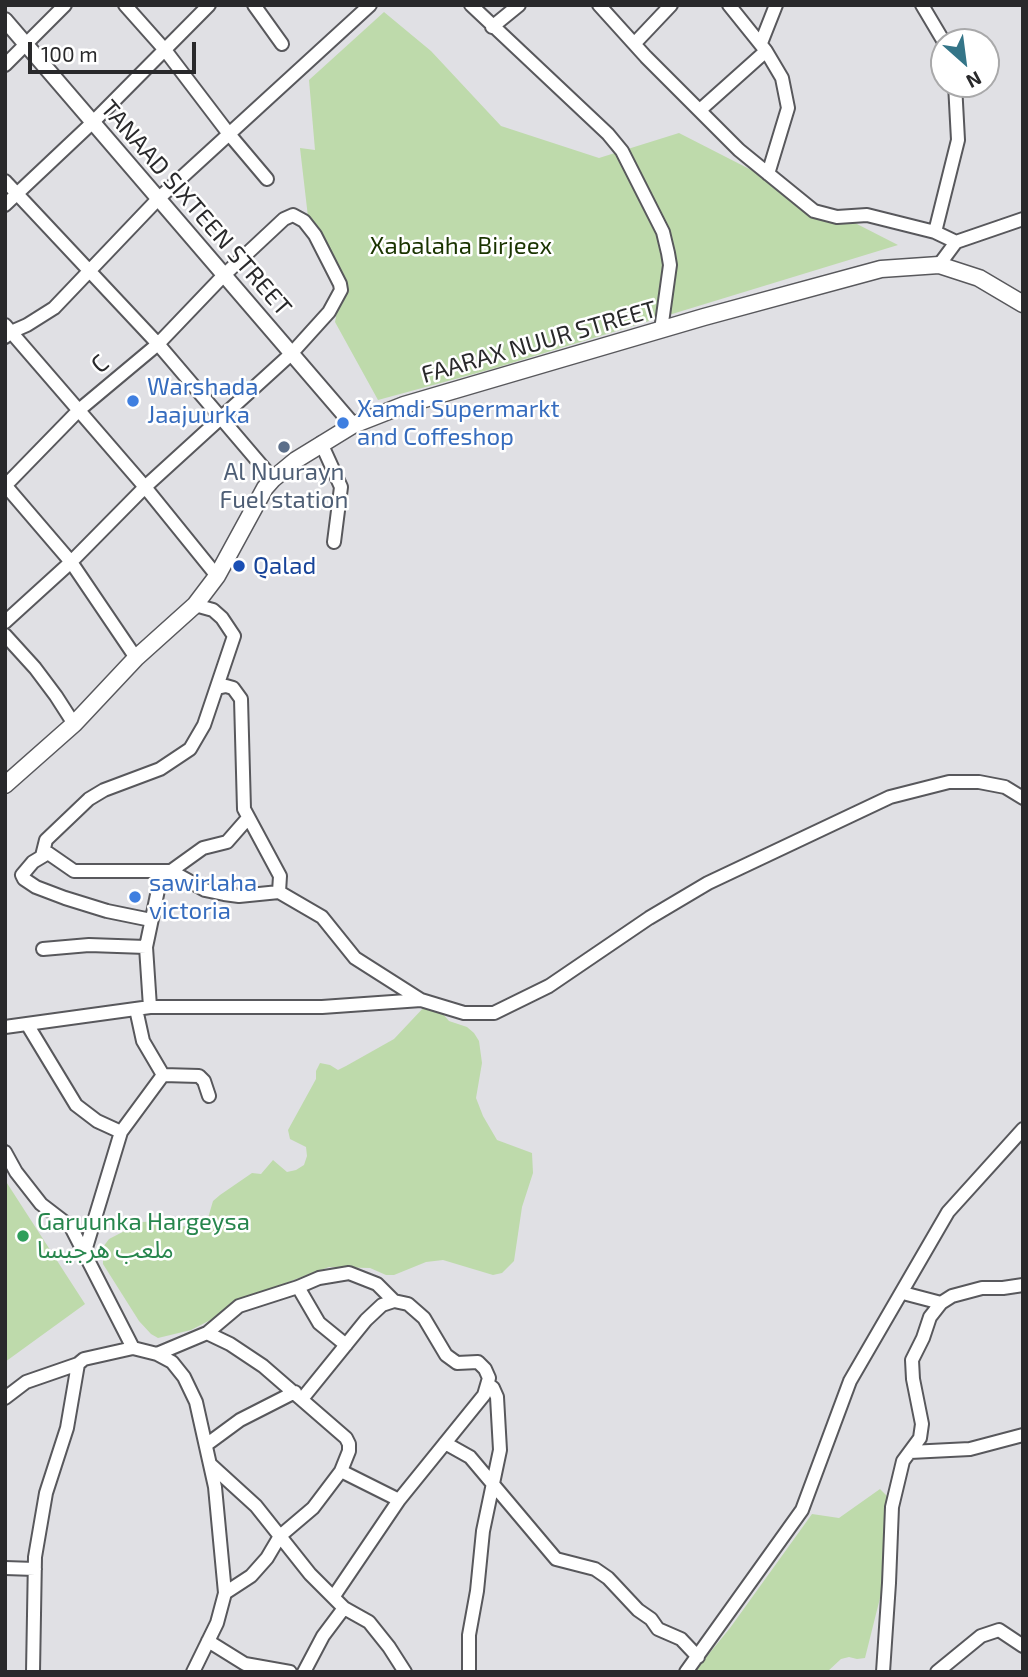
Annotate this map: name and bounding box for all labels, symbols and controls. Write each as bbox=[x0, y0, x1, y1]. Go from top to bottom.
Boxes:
scale bar bbox=[32, 28, 200, 72]
north arrow bbox=[930, 28, 1000, 98]
text: 100 m bbox=[41, 41, 98, 66]
text: N bbox=[963, 67, 986, 94]
street label: TANAAD SIXTEEN STREET bbox=[95, 94, 297, 322]
park label: Xabalaha Birjeex bbox=[370, 232, 552, 260]
street label: FAARAX NUUR STREET bbox=[418, 295, 660, 389]
street label: C bbox=[85, 349, 115, 379]
place label: Warshada Jaajuurka bbox=[147, 373, 259, 429]
marker: Warshada Jaajuurka bbox=[125, 393, 141, 409]
place label: Xamdi Supermarkt and Coffeshop bbox=[357, 395, 560, 451]
marker: Xamdi Supermarkt and Coffeshop bbox=[335, 415, 351, 431]
marker: Al Nuurayn Fuel station bbox=[276, 439, 292, 455]
place label: Al Nuurayn Fuel station bbox=[220, 458, 348, 514]
place label: Qalad bbox=[253, 552, 316, 580]
marker: Qalad bbox=[231, 558, 247, 574]
place label: sawirlaha victoria bbox=[149, 869, 257, 925]
marker: sawirlaha victoria bbox=[127, 889, 143, 905]
place label: Garuunka Hargeysa ملعب هرجيسا bbox=[37, 1208, 250, 1264]
marker: Garuunka Hargeysa ملعب هرجيسا bbox=[15, 1228, 31, 1244]

